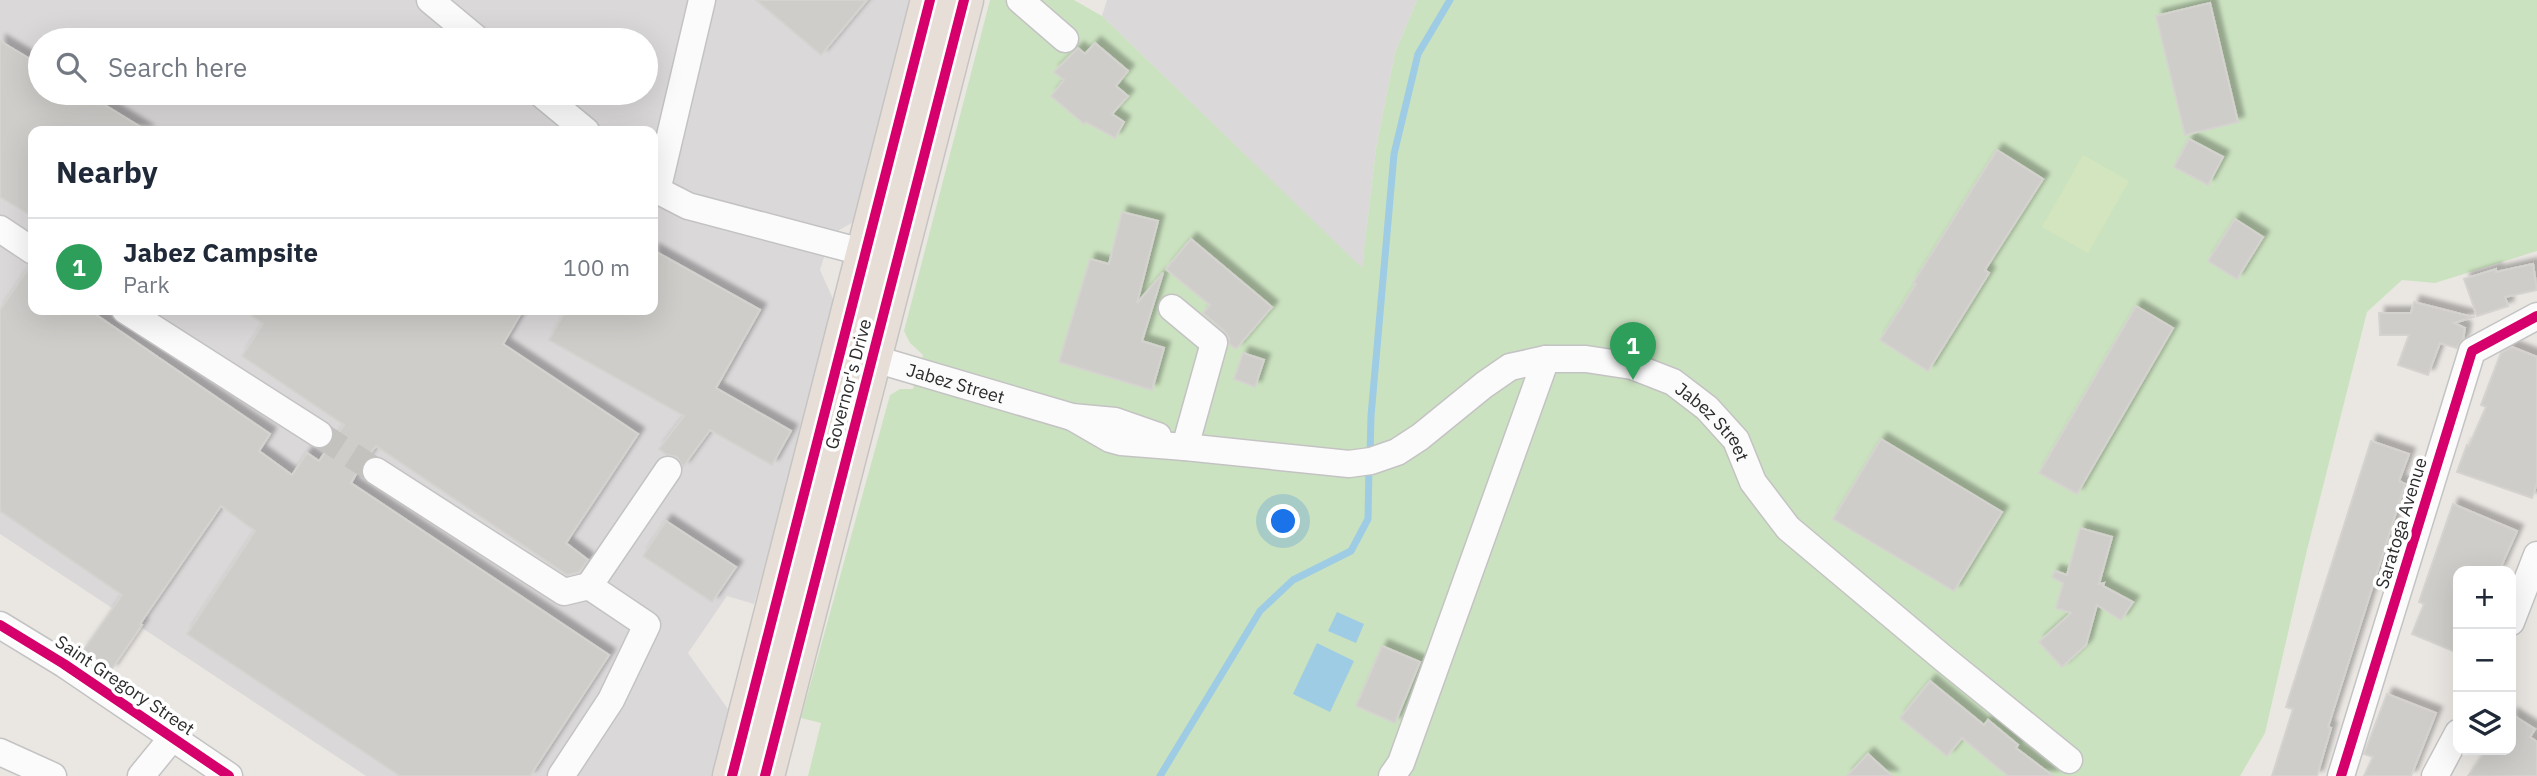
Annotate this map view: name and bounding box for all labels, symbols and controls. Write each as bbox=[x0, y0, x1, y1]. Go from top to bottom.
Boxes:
search box bbox=[28, 28, 658, 105]
icon: search bbox=[52, 48, 90, 86]
text: Search here bbox=[108, 50, 247, 84]
text: Nearby bbox=[56, 152, 158, 191]
text: Jabez Campsite bbox=[123, 235, 318, 269]
text: 1 bbox=[72, 252, 86, 282]
text: 100 m bbox=[563, 252, 630, 282]
text: Park bbox=[123, 269, 170, 299]
street label: Governor's Drive bbox=[820, 316, 877, 452]
pin: 1 bbox=[1610, 322, 1656, 380]
street label: Jabez Street bbox=[904, 357, 1008, 408]
street label: Jabez Street bbox=[1671, 377, 1755, 464]
street label: Saratoga Avenue bbox=[2370, 455, 2432, 591]
your location bbox=[1266, 504, 1300, 538]
map controls bbox=[2453, 566, 2516, 755]
button: + bbox=[2453, 566, 2516, 629]
button: − bbox=[2453, 629, 2516, 692]
street label: Saint Gregory Street bbox=[51, 630, 199, 740]
button: layers bbox=[2453, 692, 2516, 755]

